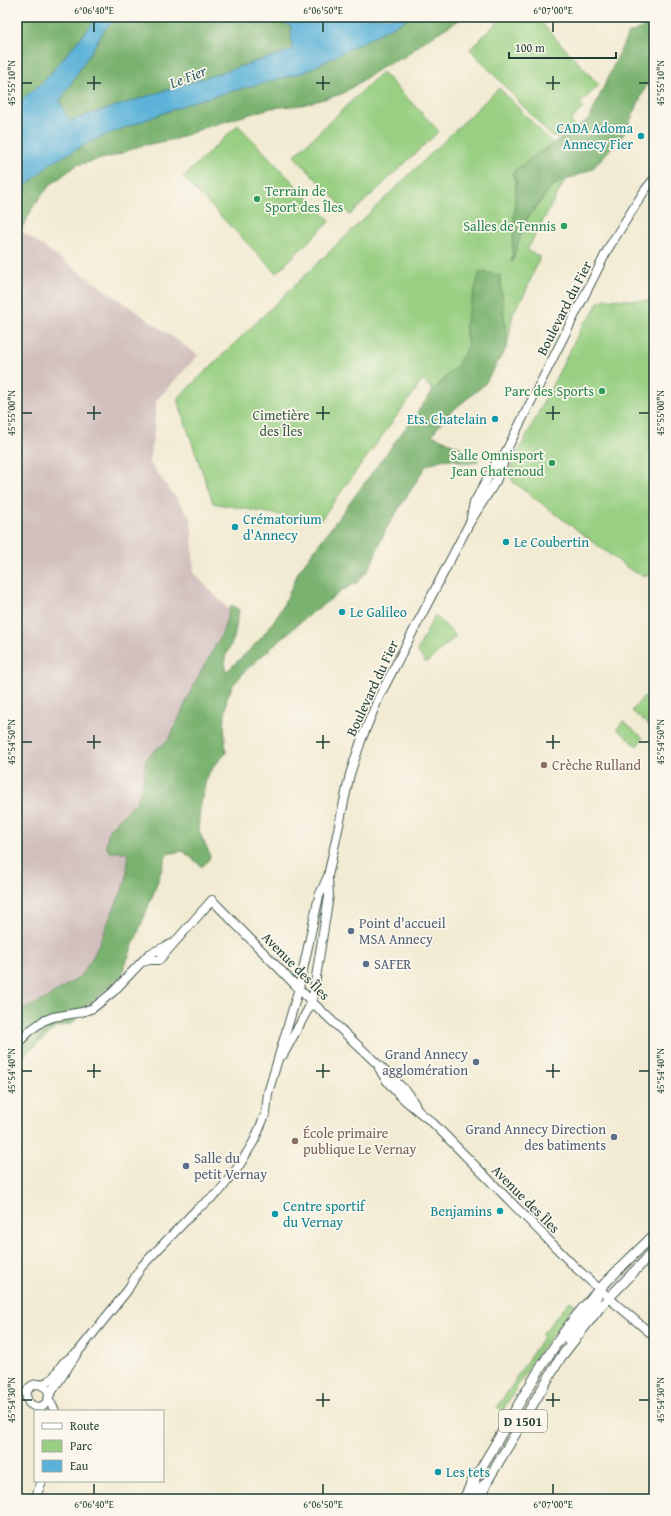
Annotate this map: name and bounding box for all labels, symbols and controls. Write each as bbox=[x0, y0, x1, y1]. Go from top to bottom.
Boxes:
text: 6°06'40"E bbox=[74, 3, 114, 18]
text: 6°06'50"E bbox=[303, 3, 343, 18]
text: 6°07'00"E bbox=[533, 3, 573, 18]
scale bar bbox=[509, 34, 616, 60]
text: 100 m bbox=[515, 39, 545, 56]
text: 45°55'10"N bbox=[4, 60, 19, 106]
water label: Le Fier bbox=[165, 60, 210, 94]
text: 45°55'10"N bbox=[653, 60, 668, 106]
place label: CADA Adoma Annecy Fier bbox=[556, 118, 633, 154]
marker: CADA Adoma Annecy Fier bbox=[636, 131, 646, 141]
place label: Terrain de Sport des Îles bbox=[265, 181, 343, 217]
marker: Terrain de Sport des Îles bbox=[252, 194, 262, 204]
place label: Salles de Tennis bbox=[463, 216, 556, 236]
marker: Salles de Tennis bbox=[559, 221, 569, 231]
street label: Boulevard du Fier bbox=[532, 257, 597, 359]
place label: Parc des Sports bbox=[505, 381, 594, 401]
marker: Parc des Sports bbox=[597, 386, 607, 396]
text: 45°55'00"N bbox=[4, 390, 19, 436]
text: 45°55'00"N bbox=[653, 390, 668, 436]
park label: Cimetière des Îles bbox=[252, 405, 310, 441]
place label: Ets. Chatelain bbox=[407, 409, 487, 429]
marker: Ets. Chatelain bbox=[490, 414, 500, 424]
place label: Salle Omnisport Jean Chatenoud bbox=[450, 445, 545, 481]
marker: Salle Omnisport Jean Chatenoud bbox=[547, 458, 557, 468]
place label: Crématorium d'Annecy bbox=[243, 509, 322, 545]
marker: Crématorium d'Annecy bbox=[230, 522, 240, 532]
place label: Le Coubertin bbox=[514, 532, 589, 552]
marker: Le Coubertin bbox=[501, 537, 511, 547]
place label: Le Galileo bbox=[350, 602, 407, 622]
marker: Le Galileo bbox=[337, 607, 347, 617]
street label: Boulevard du Fier bbox=[341, 636, 403, 739]
text: 45°54'50"N bbox=[4, 719, 19, 765]
text: 45°54'50"N bbox=[653, 719, 668, 765]
place label: Crèche Rulland bbox=[552, 755, 641, 775]
marker: Crèche Rulland bbox=[539, 760, 549, 770]
place label: Point d'accueil MSA Annecy bbox=[359, 913, 446, 949]
marker: Point d'accueil MSA Annecy bbox=[346, 926, 356, 936]
street label: Avenue des Îles bbox=[257, 927, 335, 1005]
place label: SAFER bbox=[374, 954, 412, 974]
marker: SAFER bbox=[361, 959, 371, 969]
place label: Grand Annecy agglomération bbox=[382, 1044, 468, 1080]
text: 45°54'40"N bbox=[4, 1048, 19, 1094]
text: 45°54'40"N bbox=[653, 1048, 668, 1094]
marker: Grand Annecy agglomération bbox=[471, 1057, 481, 1067]
place label: Grand Annecy Direction des batiments bbox=[465, 1119, 606, 1155]
place label: École primaire publique Le Vernay bbox=[303, 1123, 416, 1159]
marker: Grand Annecy Direction des batiments bbox=[609, 1132, 619, 1142]
marker: École primaire publique Le Vernay bbox=[290, 1136, 300, 1146]
place label: Salle du petit Vernay bbox=[194, 1148, 267, 1184]
street label: Avenue des Îles bbox=[487, 1160, 565, 1238]
marker: Salle du petit Vernay bbox=[181, 1161, 191, 1171]
place label: Centre sportif du Vernay bbox=[283, 1196, 366, 1232]
place label: Benjamins bbox=[430, 1201, 492, 1221]
marker: Benjamins bbox=[495, 1206, 505, 1216]
marker: Centre sportif du Vernay bbox=[270, 1209, 280, 1219]
text: 45°54'30"N bbox=[4, 1377, 19, 1423]
text: 45°54'30"N bbox=[653, 1377, 668, 1423]
legend bbox=[34, 1410, 164, 1482]
road number: D 1501 bbox=[499, 1410, 547, 1432]
text: Route bbox=[70, 1417, 100, 1434]
text: Parc bbox=[70, 1437, 93, 1454]
text: Eau bbox=[70, 1457, 89, 1474]
place label: Les tets bbox=[446, 1462, 490, 1482]
marker: Les tets bbox=[433, 1467, 443, 1477]
text: 6°06'40"E bbox=[74, 1497, 114, 1512]
text: 6°06'50"E bbox=[303, 1497, 343, 1512]
text: 6°07'00"E bbox=[533, 1497, 573, 1512]

